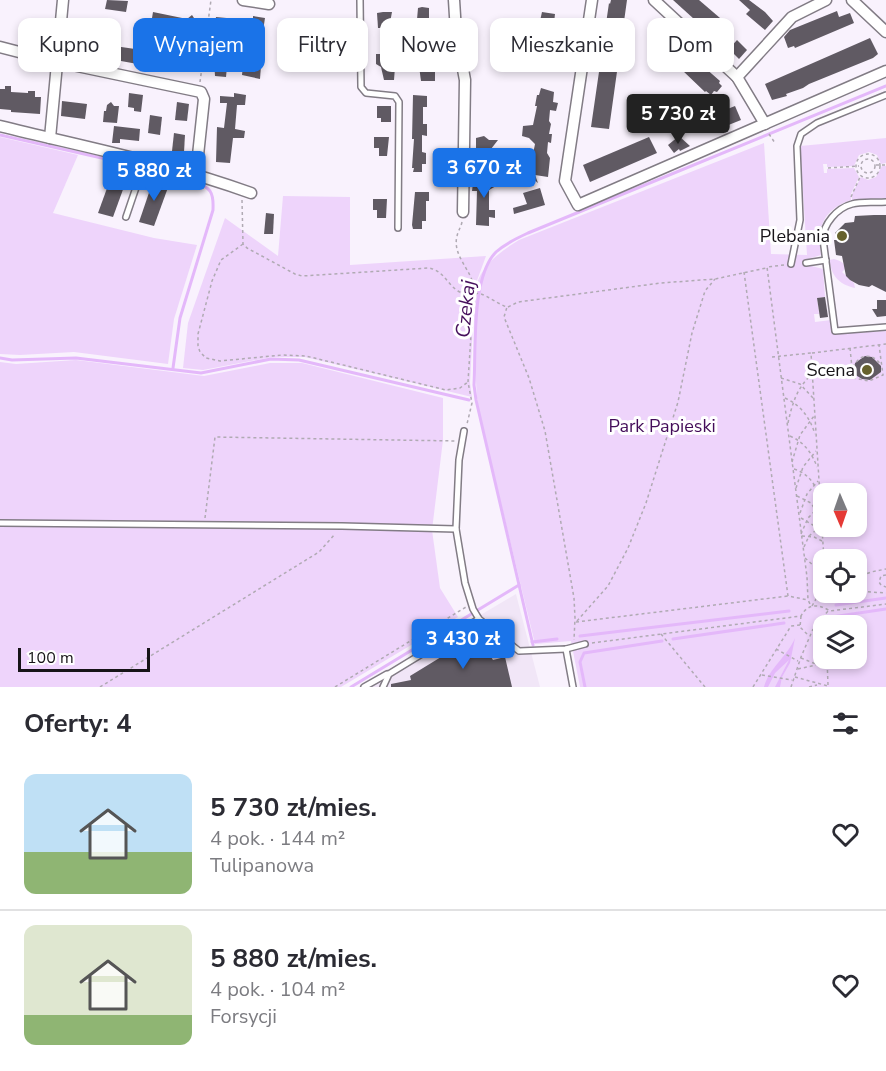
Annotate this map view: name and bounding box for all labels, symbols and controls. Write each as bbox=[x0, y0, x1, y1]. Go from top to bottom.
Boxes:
chip: Kupno bbox=[18, 18, 121, 72]
chip: Wynajem bbox=[133, 18, 265, 72]
chip: Filtry bbox=[277, 18, 368, 72]
chip: Nowe bbox=[380, 18, 478, 72]
chip: Mieszkanie bbox=[490, 18, 635, 72]
chip: Dom bbox=[647, 18, 734, 72]
pin: 5 730 zł bbox=[616, 94, 740, 145]
text: 5 730 zł bbox=[641, 100, 715, 127]
pin: 3 670 zł bbox=[422, 148, 546, 199]
pin: 5 880 zł bbox=[92, 151, 216, 202]
text: 3 670 zł bbox=[447, 154, 521, 181]
text: 5 880 zł bbox=[117, 157, 191, 184]
place label: Plebania bbox=[760, 224, 830, 248]
marker: Plebania bbox=[835, 229, 849, 243]
water label: Czekaj bbox=[449, 279, 482, 339]
place label: Scena bbox=[806, 358, 855, 382]
marker: Scena bbox=[860, 363, 874, 377]
park label: Park Papieski bbox=[608, 414, 716, 438]
north arrow bbox=[813, 483, 867, 537]
map controls bbox=[813, 483, 867, 669]
button: locate bbox=[813, 549, 867, 603]
button: layers bbox=[813, 615, 867, 669]
pin: 3 430 zł bbox=[401, 619, 525, 670]
text: 3 430 zł bbox=[426, 625, 500, 652]
scale bar bbox=[18, 645, 150, 672]
text: 100 m bbox=[27, 647, 74, 669]
text: Oferty: 4 bbox=[24, 706, 131, 741]
icon: filters bbox=[829, 707, 862, 740]
text: 5 730 zł/mies. bbox=[210, 790, 377, 825]
icon: home bbox=[72, 798, 144, 870]
icon: heart bbox=[829, 818, 862, 851]
text: 4 pok. · 144 m² bbox=[210, 825, 345, 852]
text: Tulipanowa bbox=[210, 852, 314, 879]
text: 5 880 zł/mies. bbox=[210, 941, 377, 976]
icon: home bbox=[72, 949, 144, 1021]
icon: heart bbox=[829, 969, 862, 1002]
text: 4 pok. · 104 m² bbox=[210, 976, 345, 1003]
text: Forsycji bbox=[210, 1003, 277, 1030]

